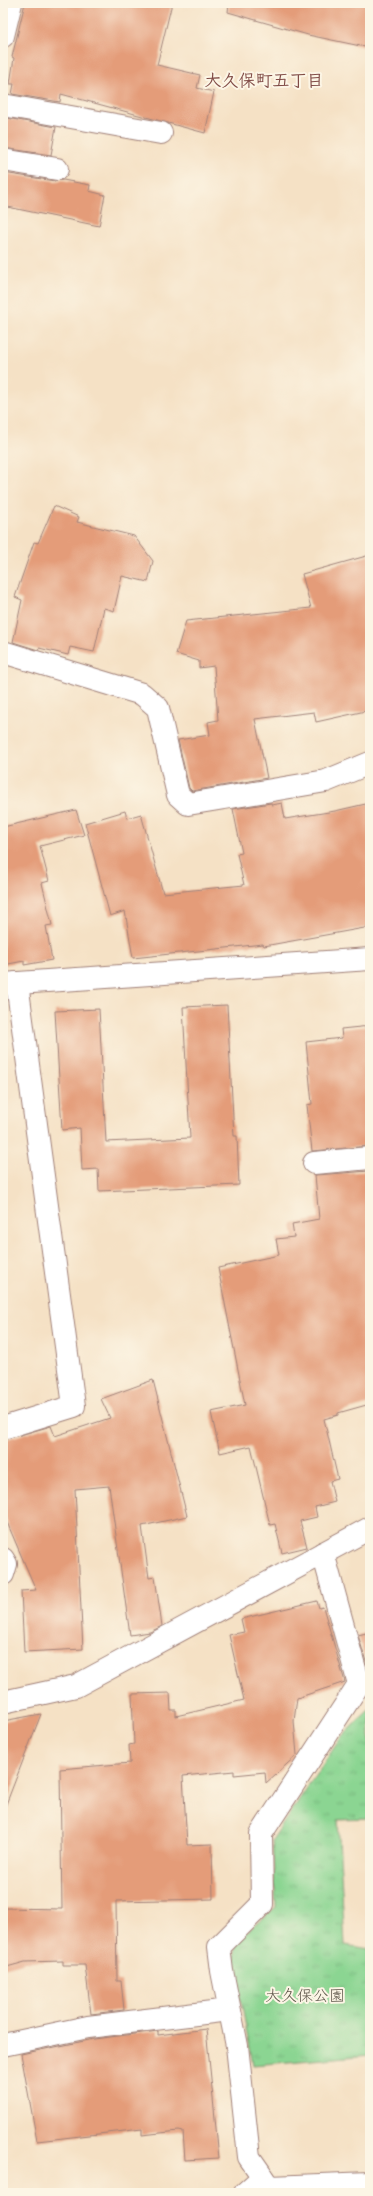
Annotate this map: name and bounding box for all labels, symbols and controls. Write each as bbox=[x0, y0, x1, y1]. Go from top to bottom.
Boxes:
district label: 大久保町五丁目 bbox=[205, 70, 324, 91]
park label: 大久保公園 bbox=[265, 1986, 345, 2006]

